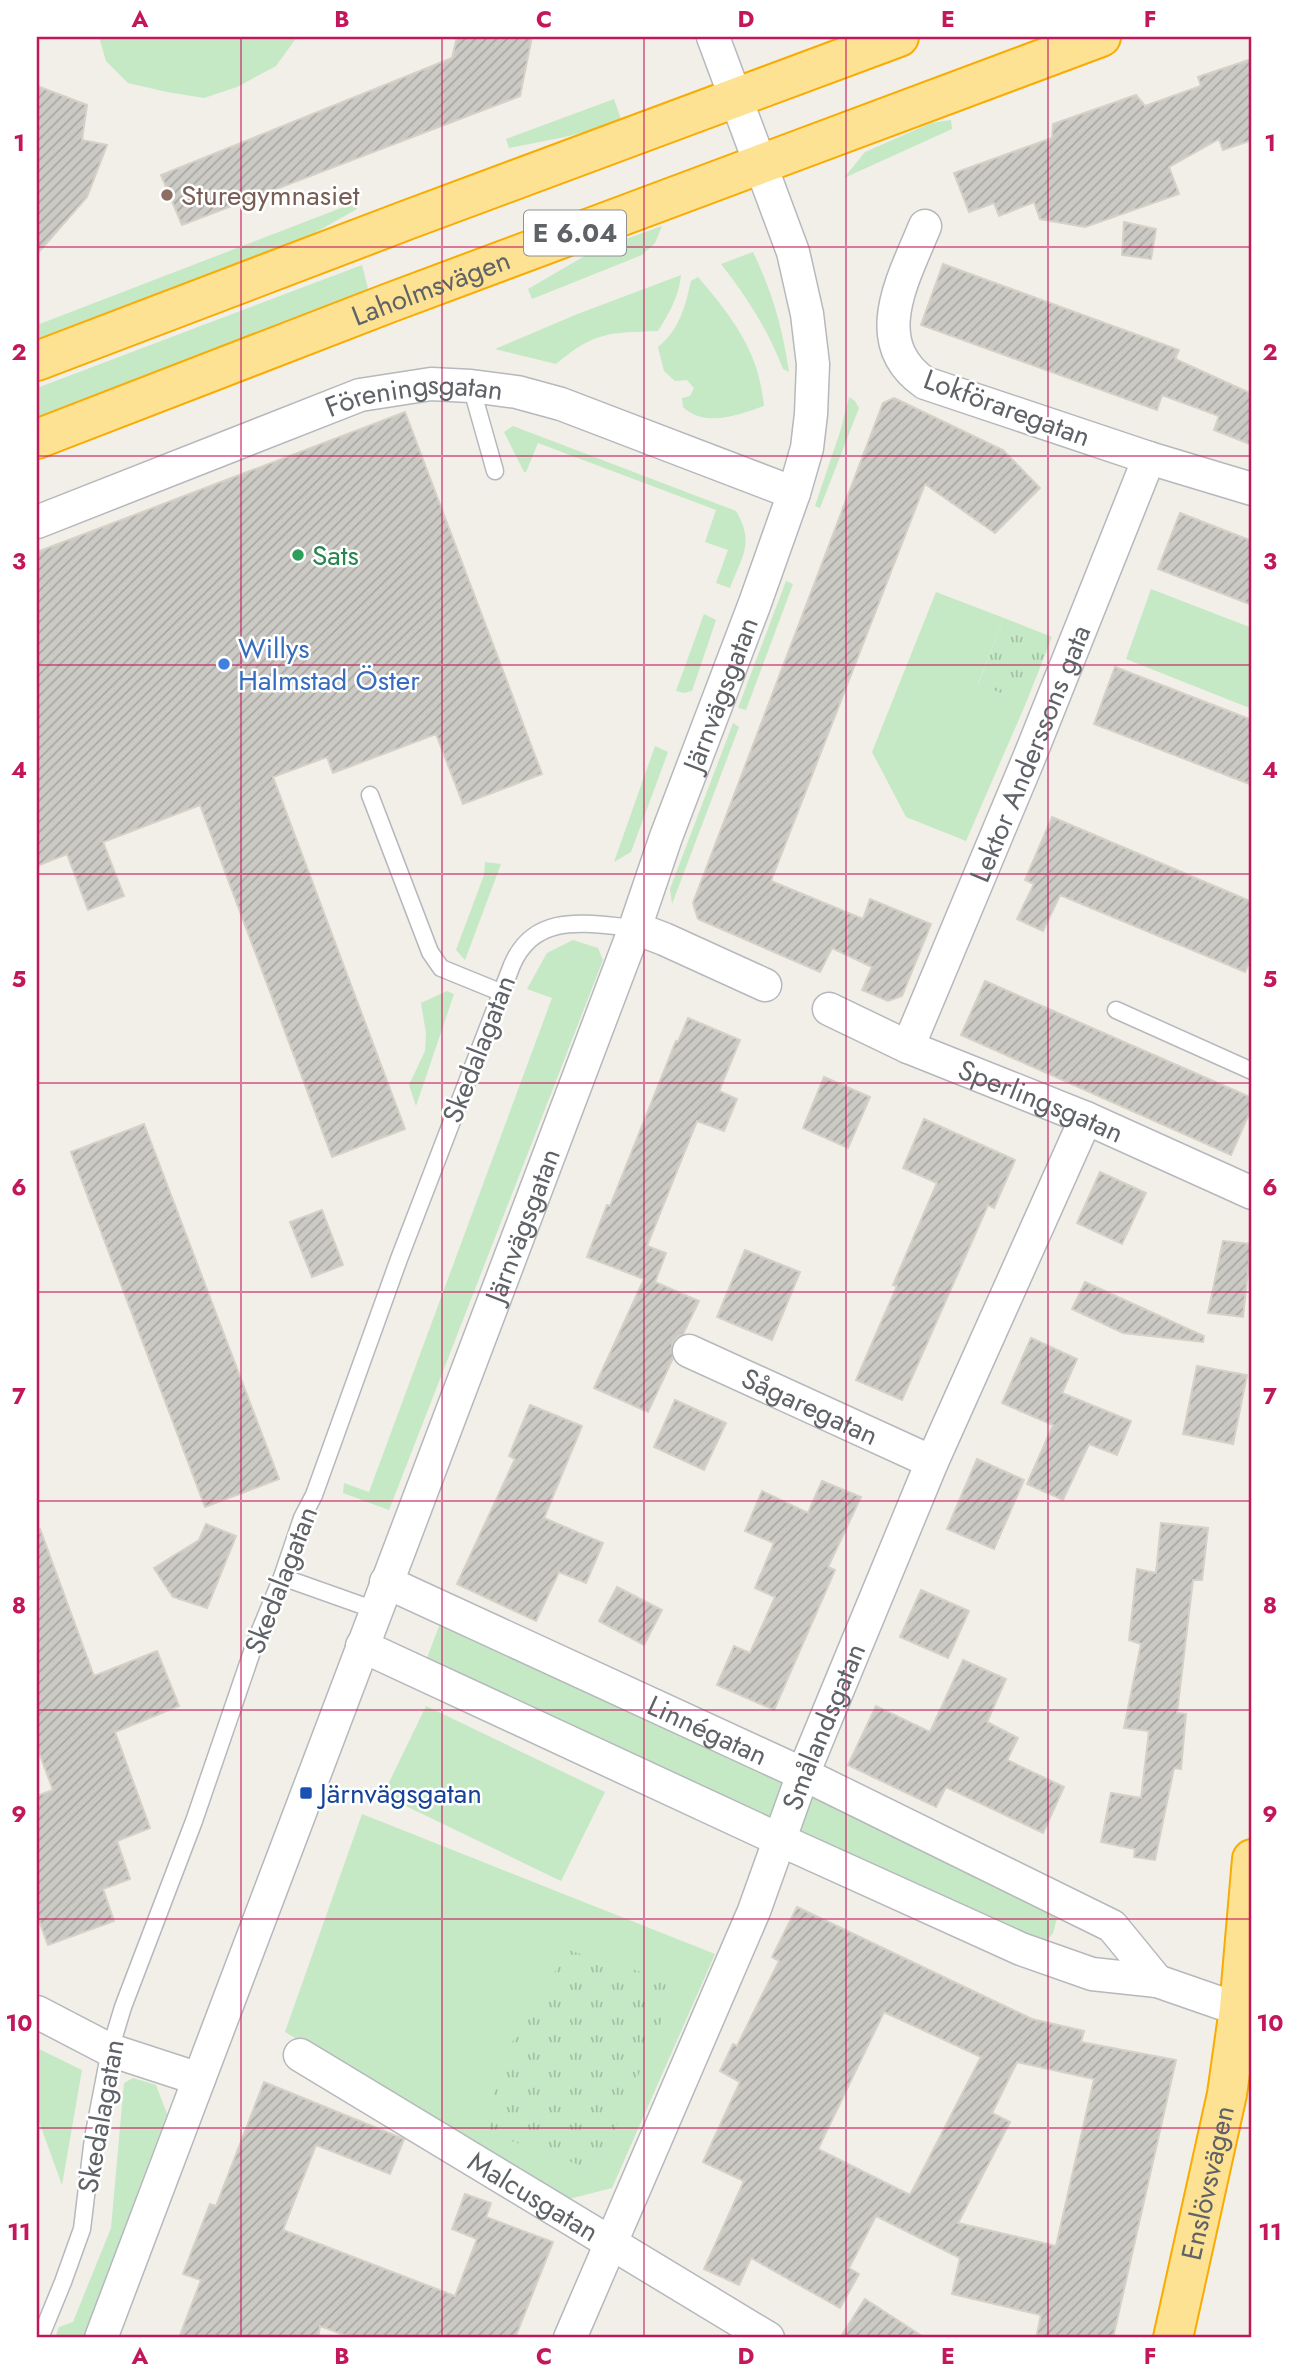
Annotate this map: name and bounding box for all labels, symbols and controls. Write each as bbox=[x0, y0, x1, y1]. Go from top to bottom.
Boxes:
text: A bbox=[131, 2, 149, 36]
text: B bbox=[334, 2, 350, 36]
text: C bbox=[536, 2, 552, 36]
text: D bbox=[738, 2, 755, 36]
text: E bbox=[941, 2, 955, 36]
text: F bbox=[1144, 2, 1156, 36]
text: 1 bbox=[13, 126, 25, 160]
text: 1 bbox=[1264, 126, 1276, 160]
place label: Sturegymnasiet bbox=[181, 175, 360, 216]
marker: Sturegymnasiet bbox=[159, 187, 175, 203]
road number: E 6.04 bbox=[524, 210, 626, 256]
street label: Laholmsvägen bbox=[346, 239, 516, 336]
text: 2 bbox=[11, 335, 27, 369]
text: 2 bbox=[1262, 335, 1278, 369]
street label: Lokföraregatan bbox=[918, 359, 1096, 457]
street label: Föreningsgatan bbox=[319, 363, 506, 427]
place label: Sats bbox=[312, 535, 359, 576]
text: 3 bbox=[12, 544, 26, 578]
text: 3 bbox=[1263, 544, 1277, 578]
marker: Sats bbox=[290, 547, 306, 563]
street label: Järnvägsgatan bbox=[671, 611, 768, 781]
street label: Lektor Anderssons gata bbox=[959, 619, 1101, 888]
place label: Willys Halmstad Öster bbox=[238, 628, 420, 701]
marker: Willys Halmstad Öster bbox=[216, 656, 232, 672]
text: 4 bbox=[11, 753, 27, 787]
text: 4 bbox=[1262, 753, 1278, 787]
text: 5 bbox=[12, 962, 26, 996]
text: 5 bbox=[1263, 962, 1277, 996]
street label: Skedalagatan bbox=[432, 969, 526, 1129]
street label: Sperlingsgatan bbox=[952, 1049, 1130, 1153]
street label: Järnvägsgatan bbox=[473, 1142, 570, 1312]
text: 6 bbox=[11, 1170, 27, 1204]
text: 6 bbox=[1262, 1170, 1278, 1204]
street label: Sågaregatan bbox=[735, 1357, 885, 1455]
text: 7 bbox=[12, 1379, 26, 1413]
text: 7 bbox=[1263, 1379, 1277, 1413]
street label: Skedalagatan bbox=[234, 1500, 328, 1660]
text: 8 bbox=[12, 1588, 26, 1622]
text: 8 bbox=[1263, 1588, 1277, 1622]
street label: Smålandsgatan bbox=[771, 1637, 875, 1816]
street label: Linnégatan bbox=[641, 1685, 774, 1775]
place label: Järnvägsgatan bbox=[316, 1773, 482, 1814]
marker: Järnvägsgatan bbox=[298, 1785, 314, 1801]
text: 9 bbox=[11, 1797, 27, 1831]
text: 9 bbox=[1262, 1797, 1278, 1831]
text: 10 bbox=[6, 2006, 32, 2040]
text: 10 bbox=[1257, 2006, 1283, 2040]
street label: Skedalagatan bbox=[67, 2036, 135, 2196]
street label: Enslövsvägen bbox=[1170, 2102, 1244, 2264]
street label: Malcusgatan bbox=[460, 2141, 607, 2252]
text: 11 bbox=[7, 2215, 31, 2249]
text: 11 bbox=[1258, 2215, 1282, 2249]
text: A bbox=[131, 2339, 149, 2373]
text: B bbox=[334, 2339, 350, 2373]
text: C bbox=[536, 2339, 552, 2373]
text: D bbox=[738, 2339, 755, 2373]
text: E bbox=[941, 2339, 955, 2373]
text: F bbox=[1144, 2339, 1156, 2373]

